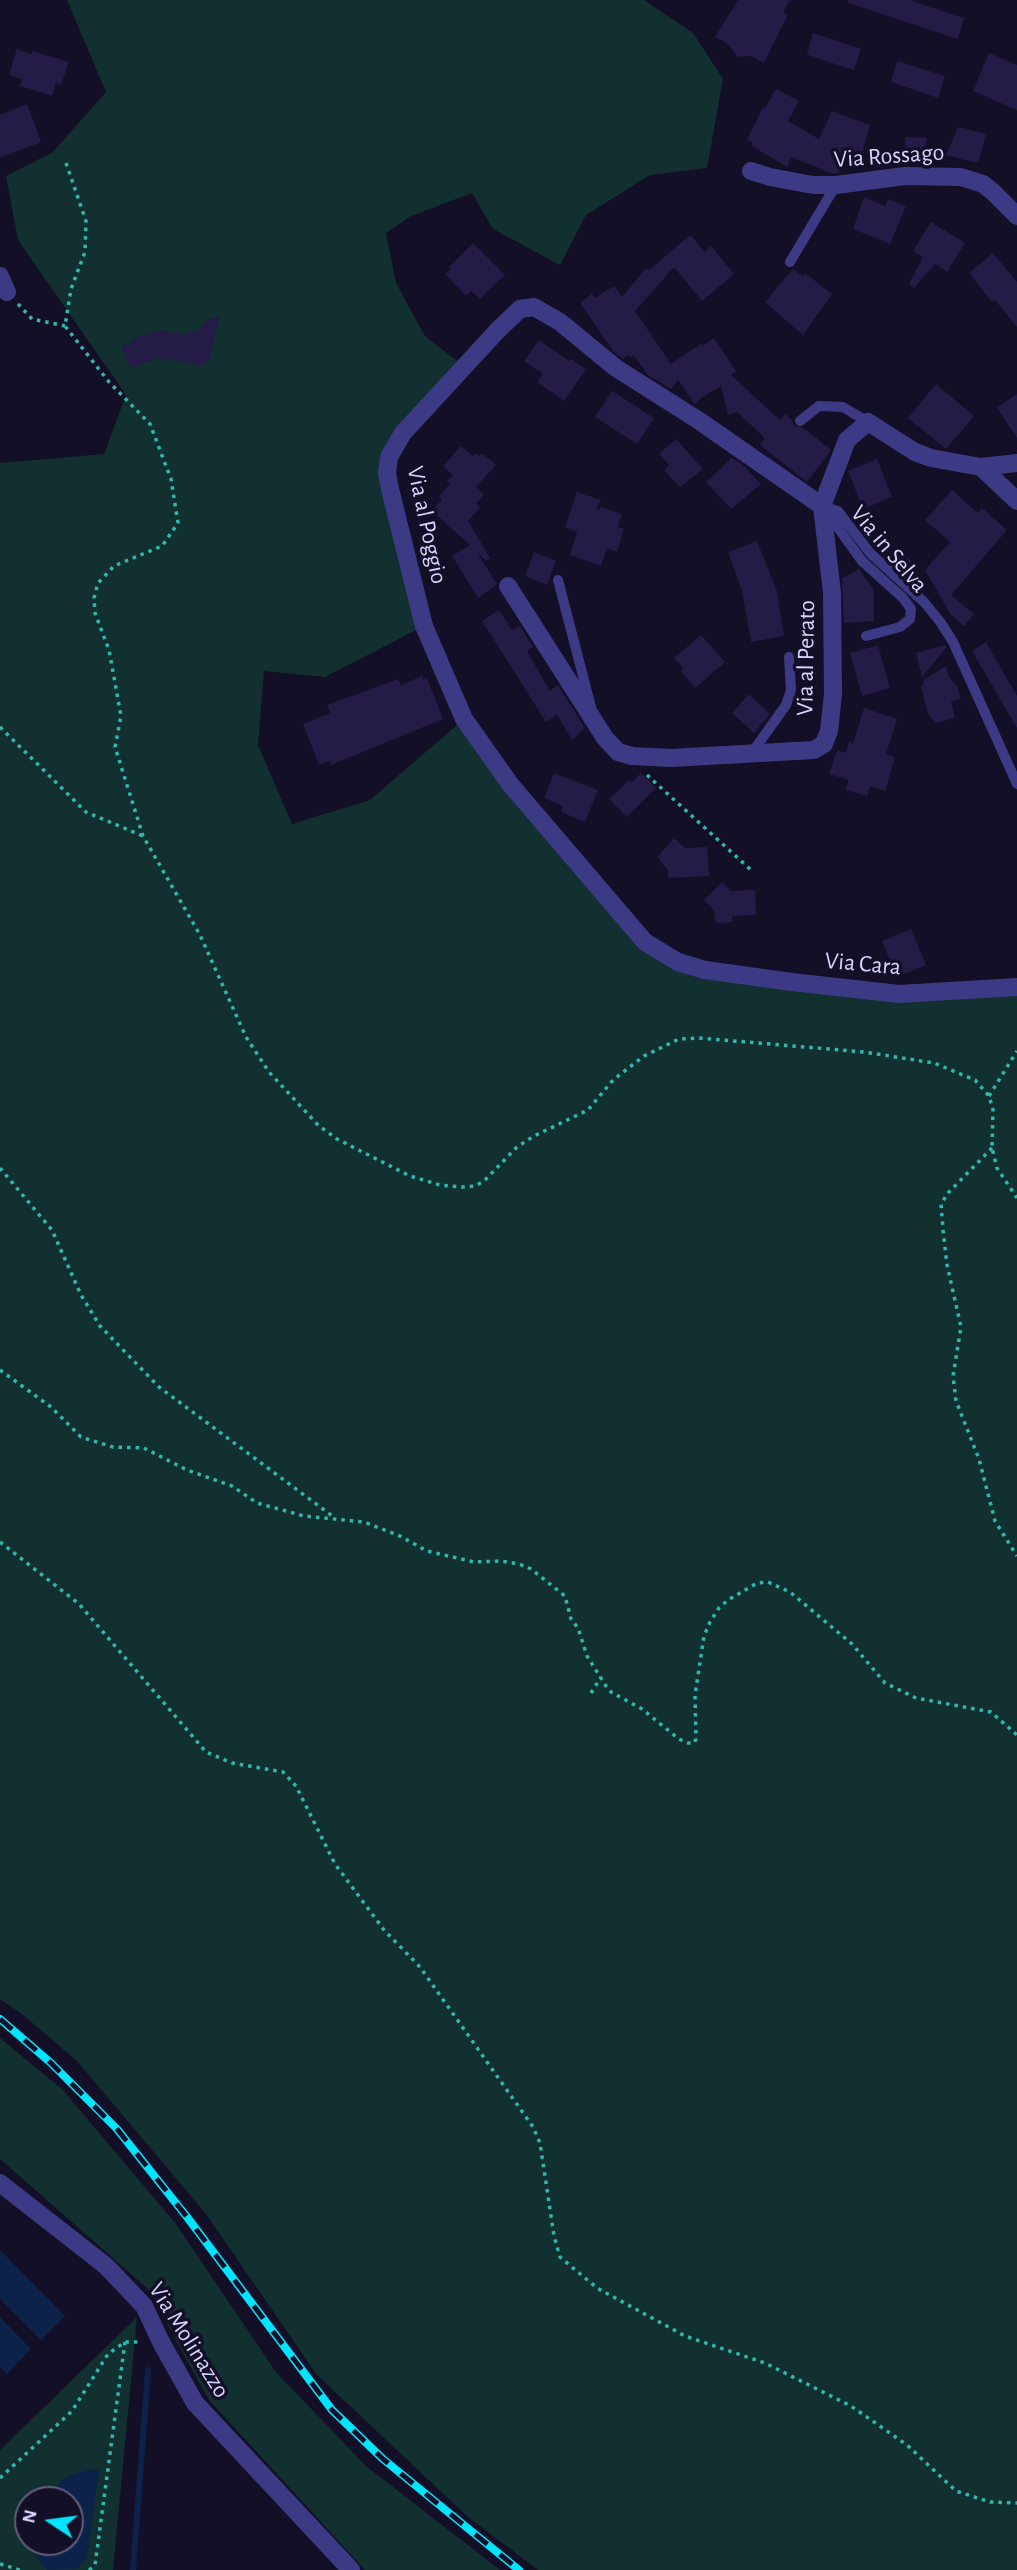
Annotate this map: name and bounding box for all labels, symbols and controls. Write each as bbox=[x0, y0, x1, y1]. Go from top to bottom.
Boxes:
street label: Via Rossago bbox=[833, 138, 945, 174]
street label: Via al Poggio bbox=[400, 464, 454, 586]
street label: Via in Selva bbox=[844, 499, 934, 599]
street label: Via al Perato bbox=[791, 600, 821, 716]
street label: Via Cara bbox=[824, 946, 902, 982]
street label: Via Molinazzo bbox=[142, 2277, 236, 2403]
north arrow bbox=[14, 2486, 84, 2556]
text: N bbox=[19, 2508, 41, 2525]

